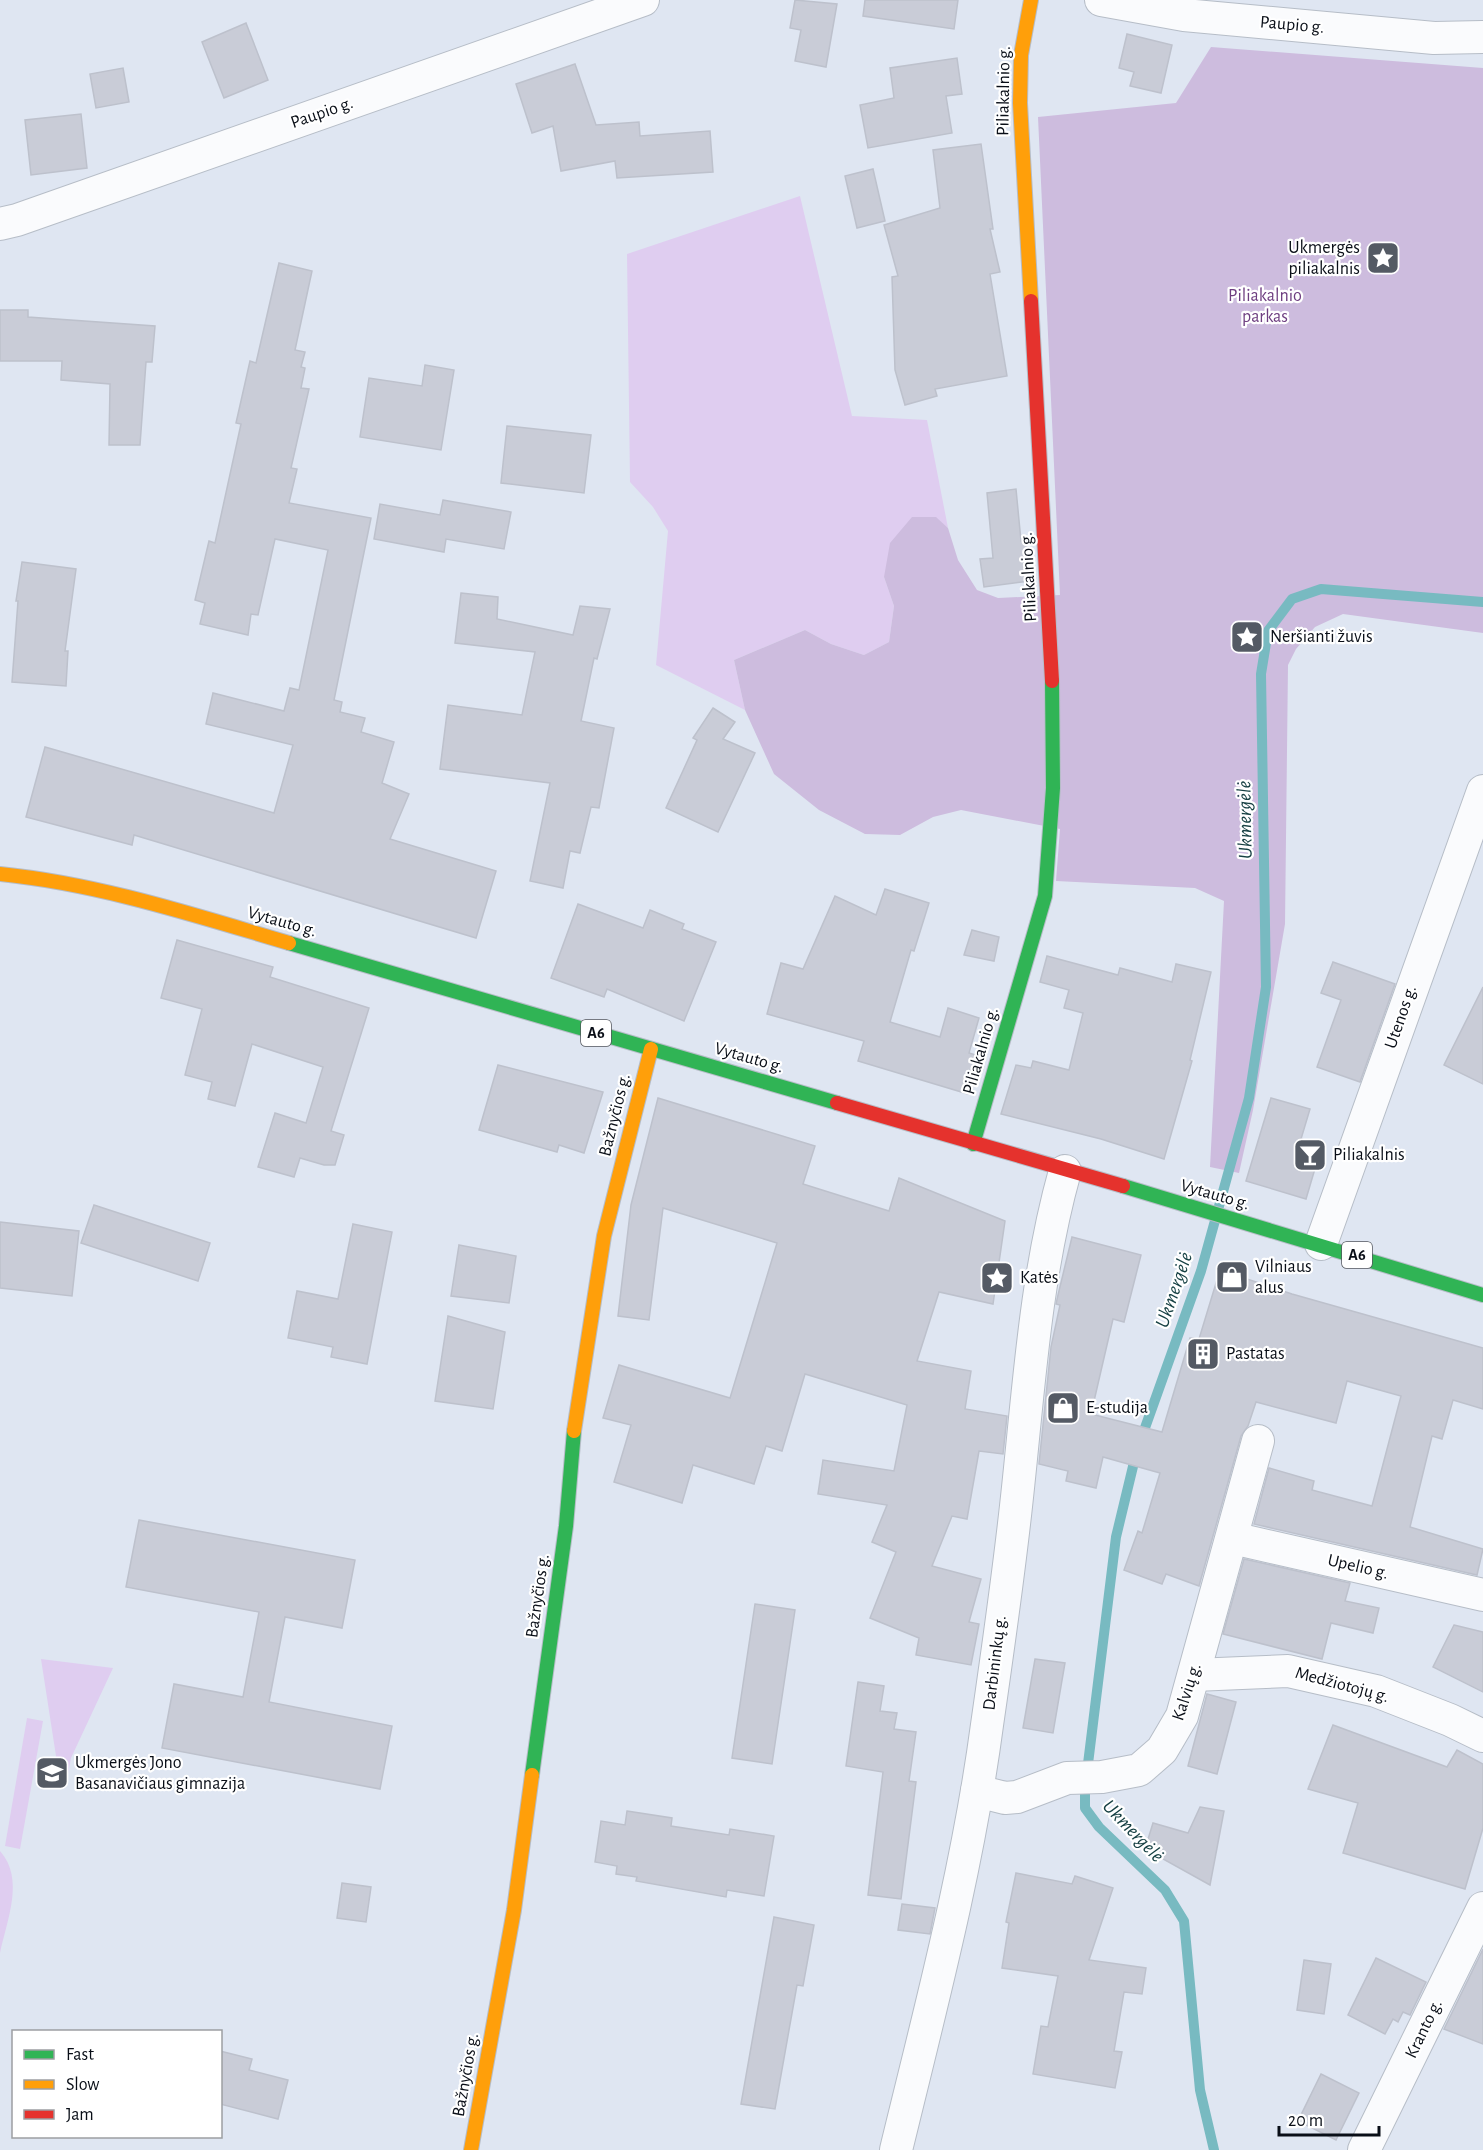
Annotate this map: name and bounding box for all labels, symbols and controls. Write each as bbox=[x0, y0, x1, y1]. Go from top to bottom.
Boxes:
street label: Paupio g. bbox=[1259, 13, 1325, 37]
street label: Piliakalnio g. bbox=[994, 46, 1014, 136]
street label: Paupio g. bbox=[289, 94, 355, 132]
place label: Ukmergės piliakalnis bbox=[1288, 239, 1360, 278]
place icon: Ukmergės piliakalnis bbox=[1365, 240, 1401, 276]
park label: Piliakalnio parkas bbox=[1228, 287, 1302, 326]
street label: Piliakalnio g. bbox=[1018, 532, 1040, 622]
place icon: Neršianti žuvis bbox=[1229, 619, 1265, 655]
place label: Neršianti žuvis bbox=[1270, 628, 1373, 646]
water label: Ukmergėlė bbox=[1234, 780, 1256, 859]
street label: Vytauto g. bbox=[245, 904, 319, 940]
street label: Utenos g. bbox=[1382, 983, 1420, 1051]
street label: Piliakalnio g. bbox=[960, 1005, 1002, 1097]
road number: A6 bbox=[581, 1020, 611, 1046]
street label: Vytauto g. bbox=[712, 1040, 786, 1076]
street label: Bažnyčios g. bbox=[596, 1072, 634, 1158]
bar icon: Piliakalnis bbox=[1292, 1137, 1328, 1173]
place label: Piliakalnis bbox=[1333, 1146, 1405, 1164]
street label: Vytauto g. bbox=[1178, 1177, 1252, 1213]
road number: A6 bbox=[1342, 1242, 1372, 1268]
water label: Ukmergėlė bbox=[1152, 1249, 1196, 1330]
place label: Vilniaus alus bbox=[1255, 1258, 1312, 1297]
shop icon: Vilniaus alus bbox=[1214, 1259, 1250, 1295]
place icon: Katės bbox=[979, 1260, 1015, 1296]
place label: Katės bbox=[1020, 1269, 1058, 1287]
building icon: Pastatas bbox=[1185, 1336, 1221, 1372]
place label: Pastatas bbox=[1226, 1345, 1285, 1363]
shop icon: E-studija bbox=[1045, 1390, 1081, 1426]
place label: E-studija bbox=[1086, 1399, 1148, 1417]
street label: Upelio g. bbox=[1326, 1551, 1390, 1583]
street label: Bažnyčios g. bbox=[523, 1553, 553, 1639]
street label: Darbininkų g. bbox=[980, 1615, 1010, 1711]
street label: Kalvių g. bbox=[1169, 1661, 1205, 1723]
street label: Medžiotojų g. bbox=[1293, 1664, 1391, 1706]
place label: Ukmergės Jono Basanavičiaus gimnazija bbox=[75, 1754, 245, 1793]
school or university icon: Ukmergės Jono Basanavičiaus gimnazija bbox=[34, 1755, 70, 1791]
water label: Ukmergėlė bbox=[1099, 1796, 1168, 1866]
street label: Kranto g. bbox=[1402, 1997, 1446, 2061]
legend bbox=[12, 2030, 222, 2138]
street label: Bažnyčios g. bbox=[450, 2032, 482, 2118]
text: Fast bbox=[66, 2046, 94, 2064]
text: Slow bbox=[66, 2076, 99, 2094]
scale bar bbox=[1279, 2099, 1380, 2137]
text: Jam bbox=[66, 2106, 94, 2124]
text: 20 m bbox=[1288, 2112, 1323, 2130]

